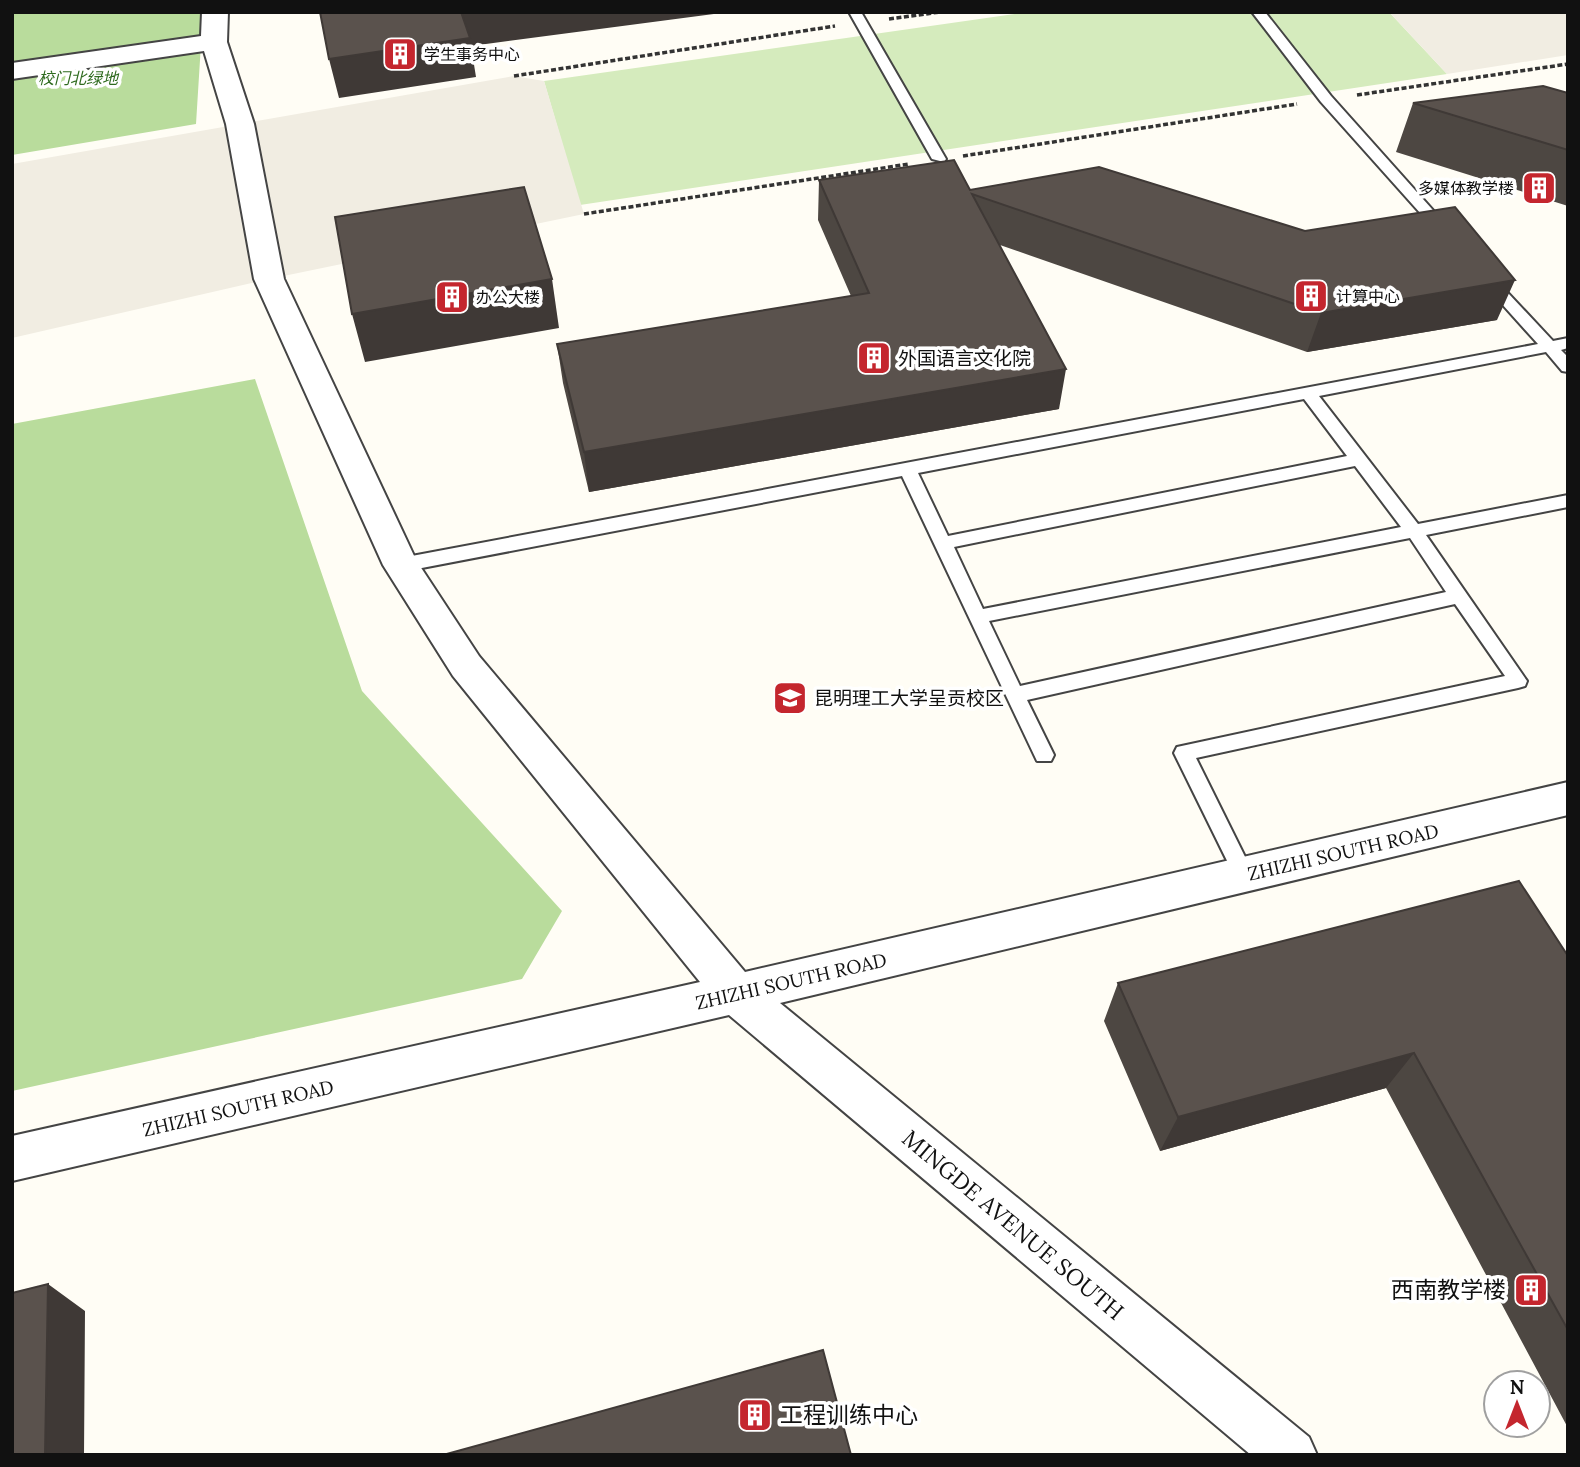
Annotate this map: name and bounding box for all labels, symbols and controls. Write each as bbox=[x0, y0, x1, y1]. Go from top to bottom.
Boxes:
building icon: 学生事务中心 bbox=[381, 35, 419, 73]
place label: 学生事务中心 bbox=[424, 44, 520, 64]
park label: 校门北绿地 bbox=[38, 68, 120, 88]
building icon: 多媒体教学楼 bbox=[1520, 169, 1558, 207]
place label: 多媒体教学楼 bbox=[1418, 178, 1514, 198]
building icon: 计算中心 bbox=[1292, 277, 1330, 315]
building icon: 办公大楼 bbox=[433, 278, 471, 316]
place label: 计算中心 bbox=[1336, 286, 1400, 306]
place label: 办公大楼 bbox=[476, 287, 540, 307]
building icon: 外国语言文化院 bbox=[855, 339, 893, 377]
place label: 外国语言文化院 bbox=[898, 346, 1031, 370]
school or university icon: 昆明理工大学呈贡校区 bbox=[771, 679, 809, 717]
place label: 昆明理工大学呈贡校区 bbox=[814, 686, 1004, 710]
street label: ZHIZHI SOUTH ROAD bbox=[1245, 818, 1441, 886]
street label: ZHIZHI SOUTH ROAD bbox=[693, 947, 889, 1015]
street label: ZHIZHI SOUTH ROAD bbox=[140, 1074, 336, 1142]
street label: MINGDE AVENUE SOUTH bbox=[897, 1123, 1130, 1326]
building icon: 西南教学楼 bbox=[1512, 1271, 1550, 1309]
place label: 西南教学楼 bbox=[1391, 1275, 1506, 1304]
north arrow bbox=[1482, 1369, 1552, 1439]
text: N bbox=[1510, 1375, 1525, 1399]
building icon: 工程训练中心 bbox=[736, 1396, 774, 1434]
place label: 工程训练中心 bbox=[780, 1400, 918, 1429]

